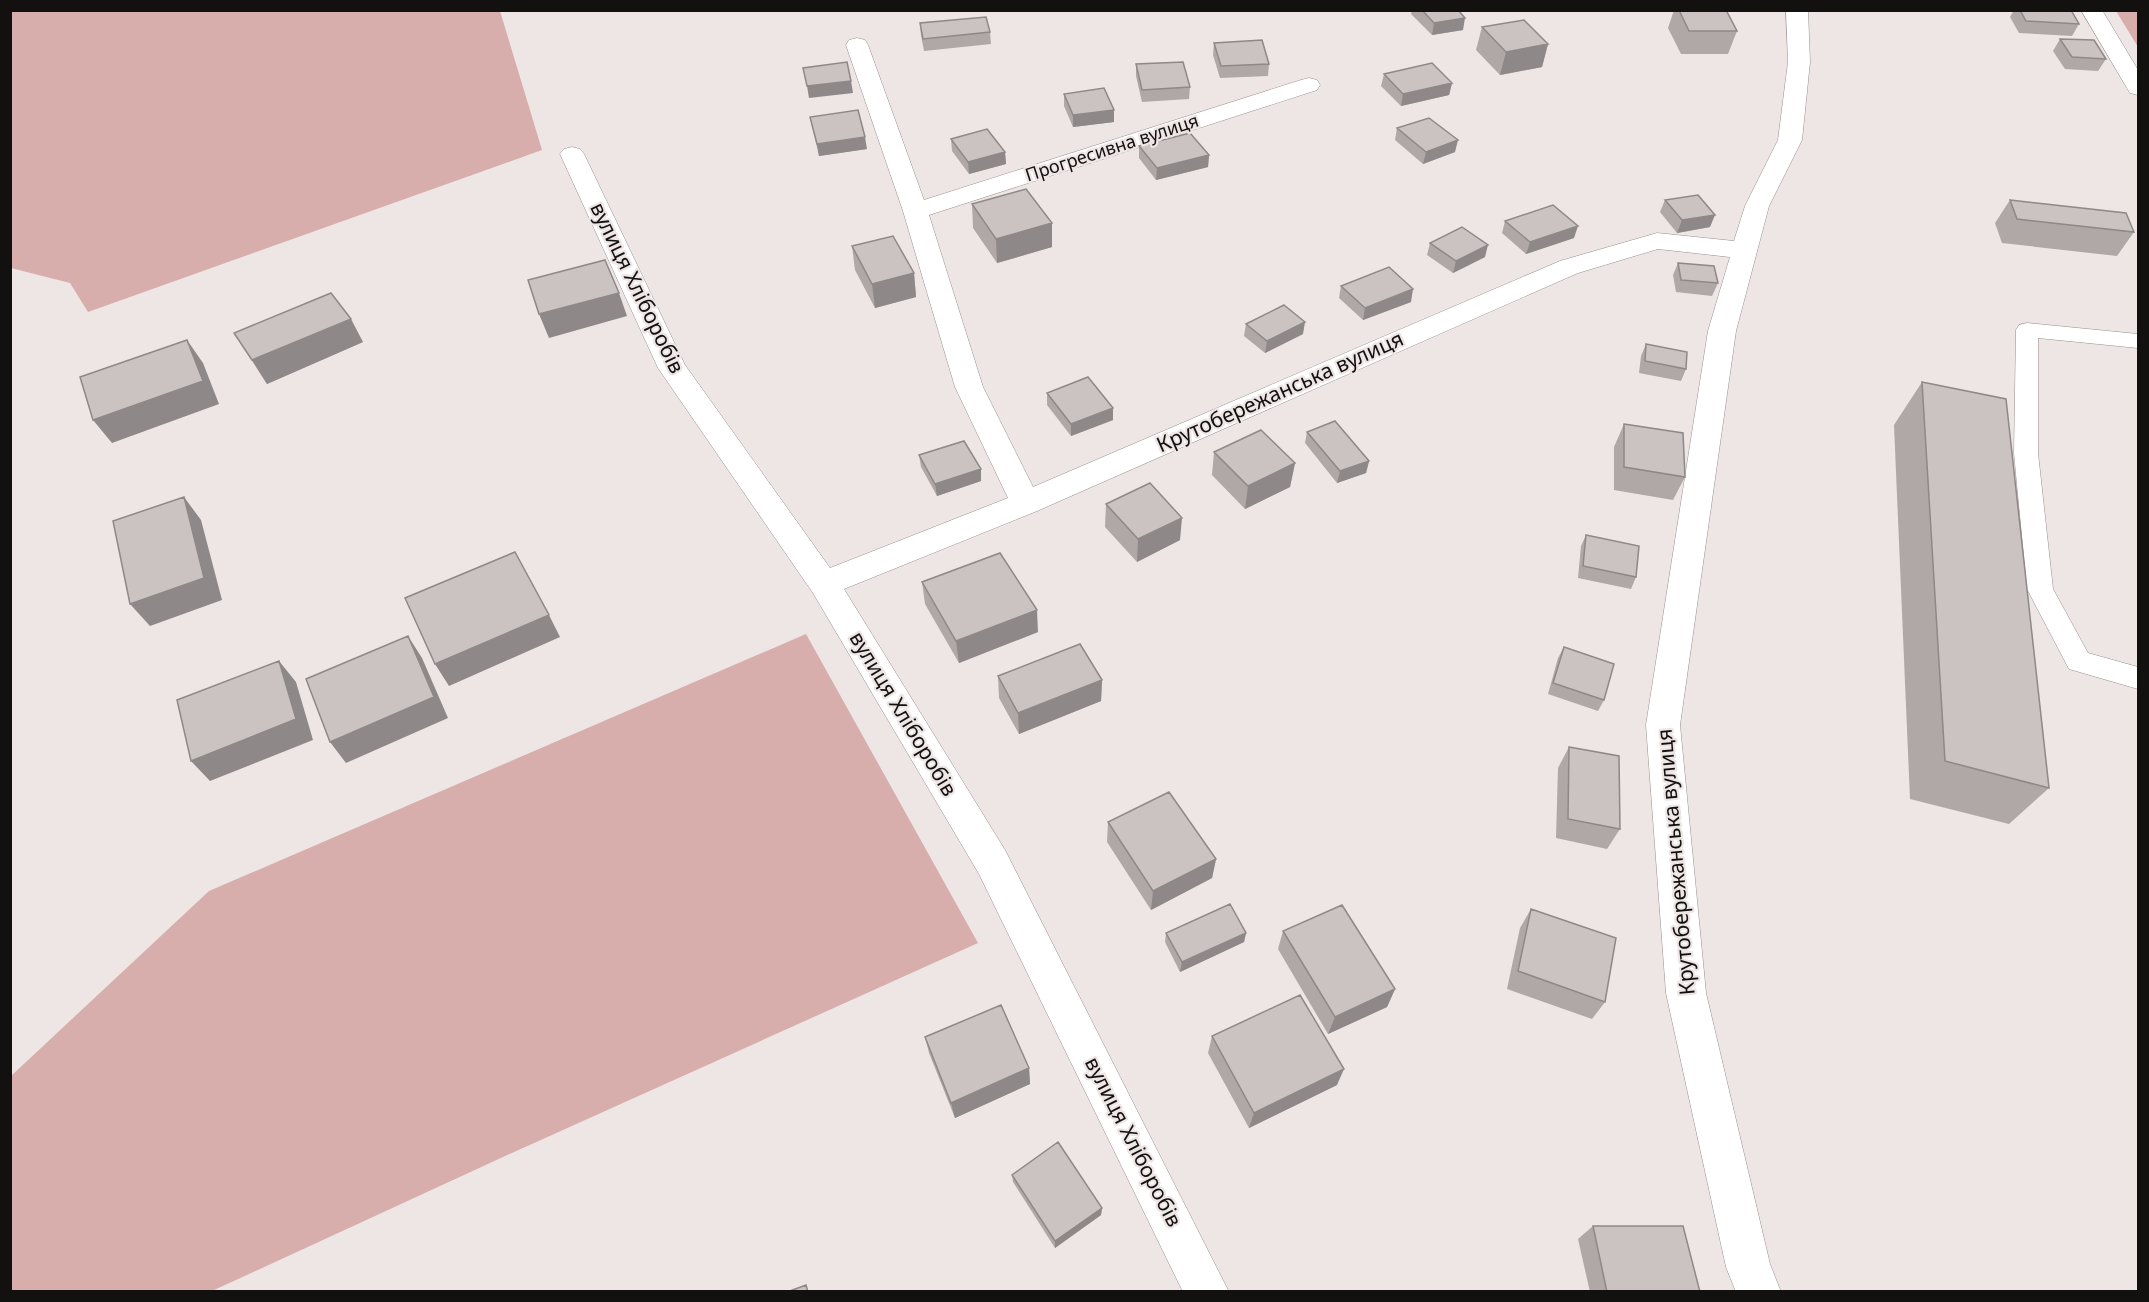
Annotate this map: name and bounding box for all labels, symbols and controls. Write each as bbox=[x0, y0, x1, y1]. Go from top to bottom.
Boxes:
street label: Прогресивна вулиця bbox=[1022, 108, 1201, 186]
street label: вулиця Хліборобів bbox=[584, 197, 692, 378]
street label: Крутобережанська вулиця bbox=[1152, 324, 1407, 458]
street label: вулиця Хліборобів bbox=[844, 626, 964, 801]
street label: Крутобережанська вулиця bbox=[1649, 728, 1701, 996]
street label: вулиця Хліборобів bbox=[1079, 1052, 1189, 1231]

